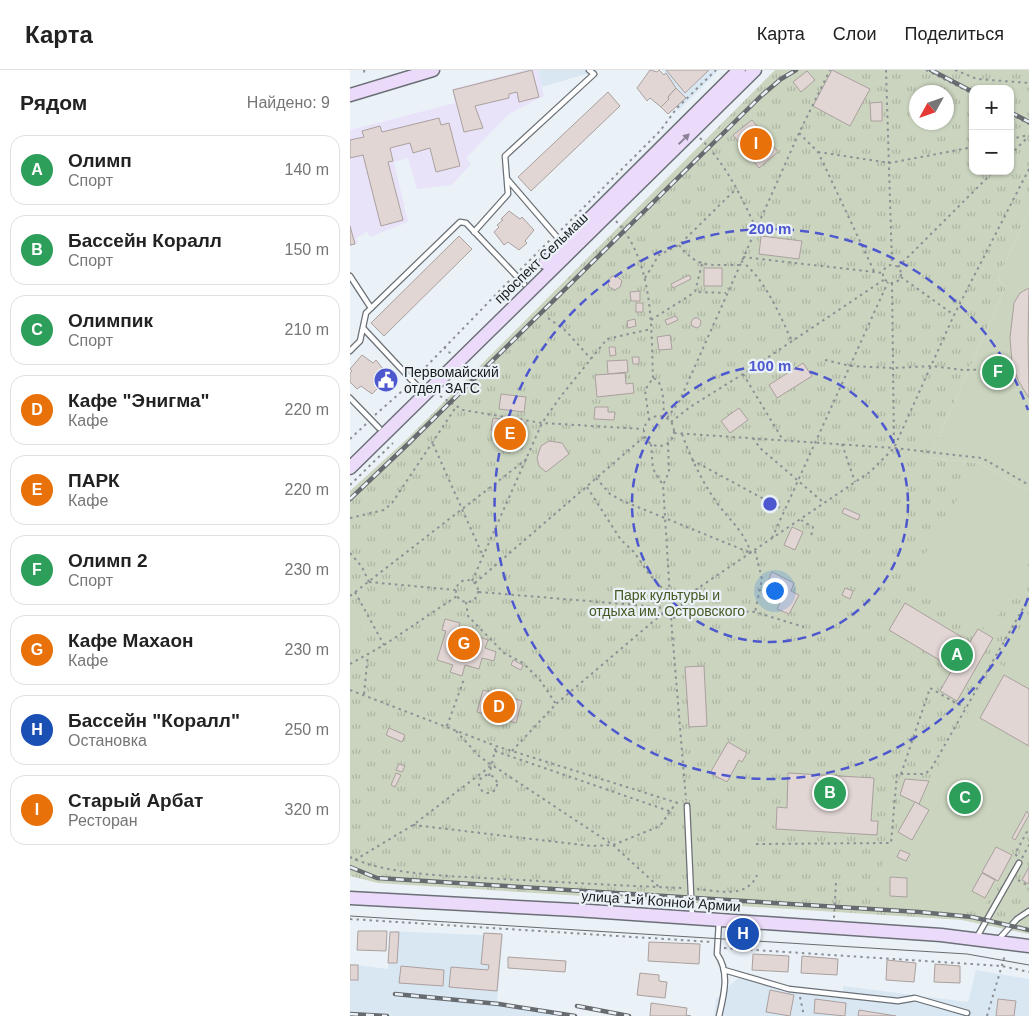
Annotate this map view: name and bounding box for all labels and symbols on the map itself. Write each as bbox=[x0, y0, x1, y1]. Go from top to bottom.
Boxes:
north arrow bbox=[909, 85, 954, 130]
pin: I bbox=[740, 125, 772, 163]
one-way arrow bbox=[678, 133, 690, 145]
street label: проспект Сельмаш bbox=[491, 209, 591, 307]
text: 200 m bbox=[749, 220, 791, 237]
pin: F bbox=[982, 353, 1014, 391]
text: 100 m bbox=[749, 357, 791, 374]
place label: Первомайский отдел ЗАГС bbox=[404, 364, 499, 396]
public building icon: Первомайский отдел ЗАГС bbox=[373, 367, 399, 393]
pin: E bbox=[494, 415, 526, 453]
centre of rings bbox=[761, 495, 779, 513]
your location bbox=[762, 578, 788, 604]
park label: Парк культуры и отдыха им. Островского bbox=[589, 587, 745, 619]
pin: G bbox=[448, 625, 480, 663]
pin: A bbox=[941, 636, 973, 674]
pin: D bbox=[483, 688, 515, 726]
pin: B bbox=[814, 774, 846, 812]
pin: C bbox=[949, 779, 981, 817]
street label: улица 1-й Конной Армии bbox=[581, 887, 741, 915]
pin: H bbox=[727, 915, 759, 953]

